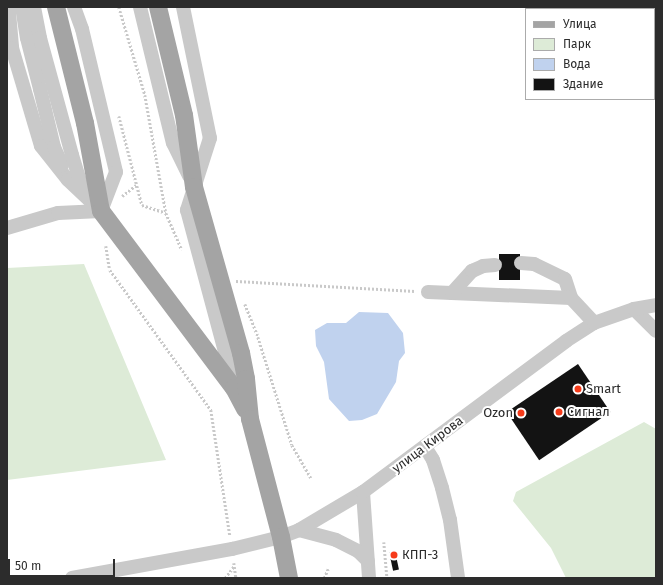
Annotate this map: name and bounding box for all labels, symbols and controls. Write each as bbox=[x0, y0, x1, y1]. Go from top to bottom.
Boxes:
legend bbox=[525, 8, 655, 100]
text: Улица bbox=[563, 17, 597, 31]
text: Парк bbox=[563, 37, 591, 51]
text: Вода bbox=[563, 57, 590, 71]
text: Здание bbox=[563, 77, 603, 91]
place label: Smart bbox=[586, 381, 621, 397]
marker: Smart bbox=[573, 384, 583, 394]
place label: Сигнал bbox=[567, 404, 610, 420]
place label: Ozon bbox=[483, 405, 513, 421]
marker: Сигнал bbox=[554, 407, 564, 417]
marker: Ozon bbox=[516, 408, 526, 418]
street label: улица Кирова bbox=[389, 413, 467, 477]
place label: КПП-3 bbox=[402, 547, 438, 563]
marker: КПП-3 bbox=[389, 550, 399, 560]
scale bar bbox=[10, 551, 117, 577]
text: 50 m bbox=[15, 559, 41, 573]

